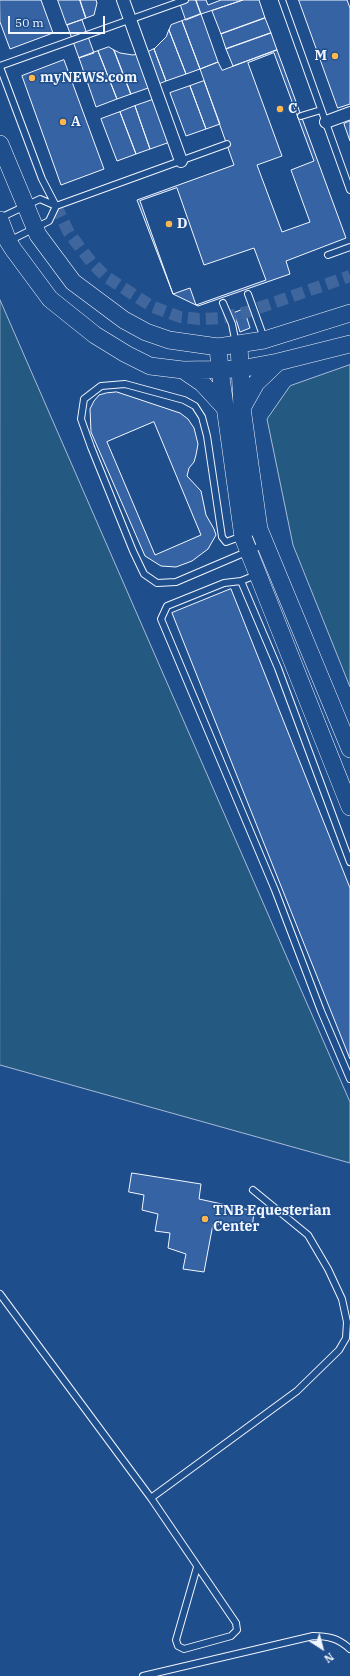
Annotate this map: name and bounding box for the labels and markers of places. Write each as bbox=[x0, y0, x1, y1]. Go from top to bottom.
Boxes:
place label: M bbox=[314, 48, 327, 64]
marker: M bbox=[330, 51, 340, 61]
place label: myNEWS.com bbox=[40, 70, 137, 86]
marker: myNEWS.com bbox=[27, 73, 37, 83]
place label: C bbox=[288, 101, 297, 117]
marker: C bbox=[275, 104, 285, 114]
place label: A bbox=[71, 114, 81, 130]
marker: A bbox=[58, 117, 68, 127]
place label: D bbox=[177, 216, 188, 232]
marker: D bbox=[164, 219, 174, 229]
place label: TNB Equesterian Center bbox=[213, 1203, 331, 1236]
marker: TNB Equesterian Center bbox=[200, 1214, 210, 1224]

